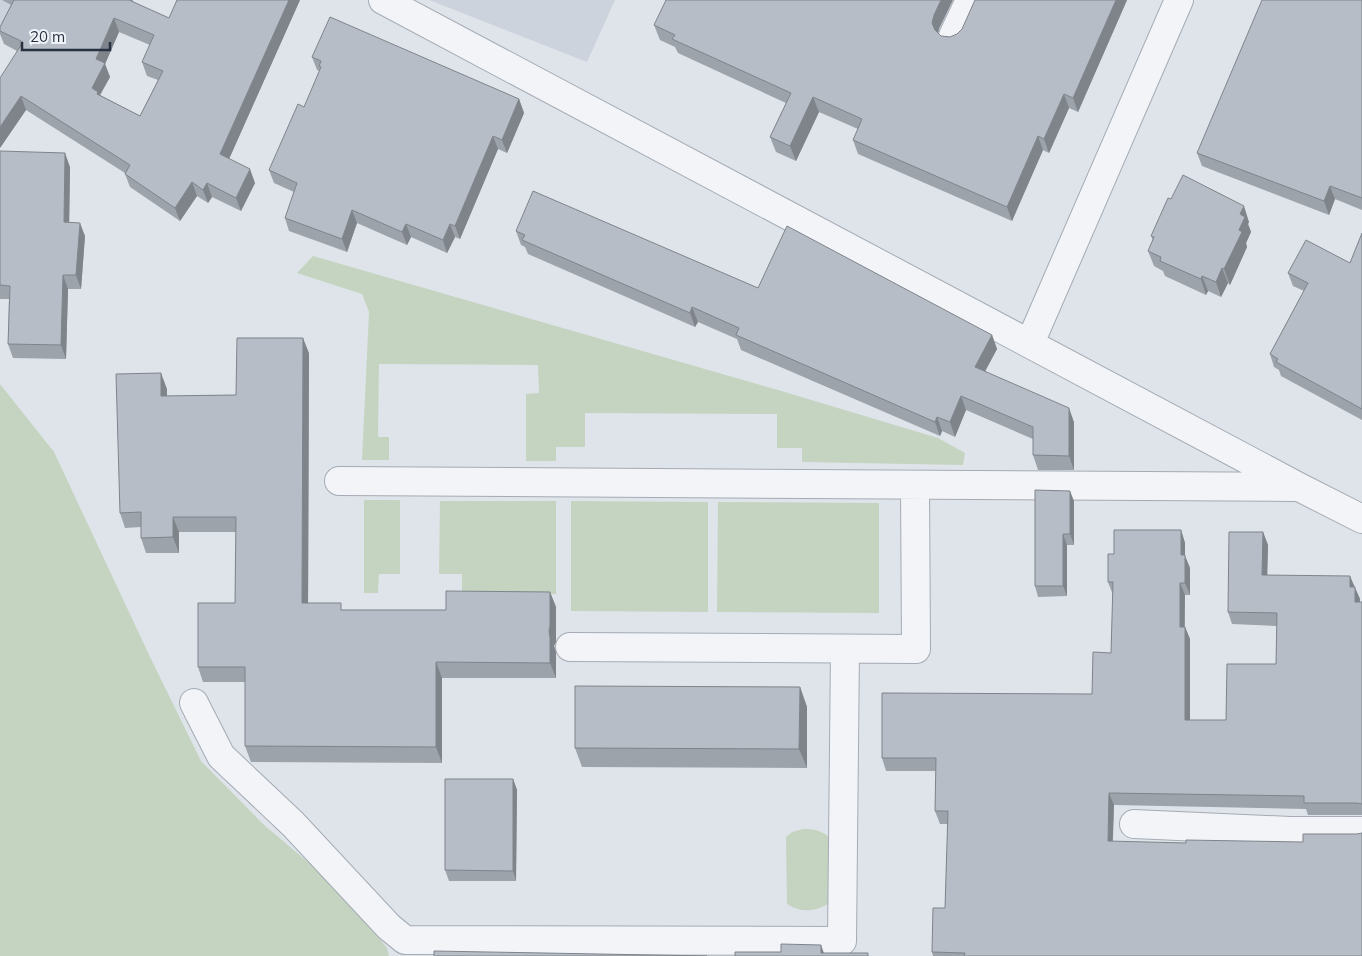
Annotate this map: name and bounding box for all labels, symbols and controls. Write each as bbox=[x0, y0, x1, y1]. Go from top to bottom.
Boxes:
scale bar bbox=[22, 20, 110, 52]
text: 20 m bbox=[30, 27, 65, 46]

